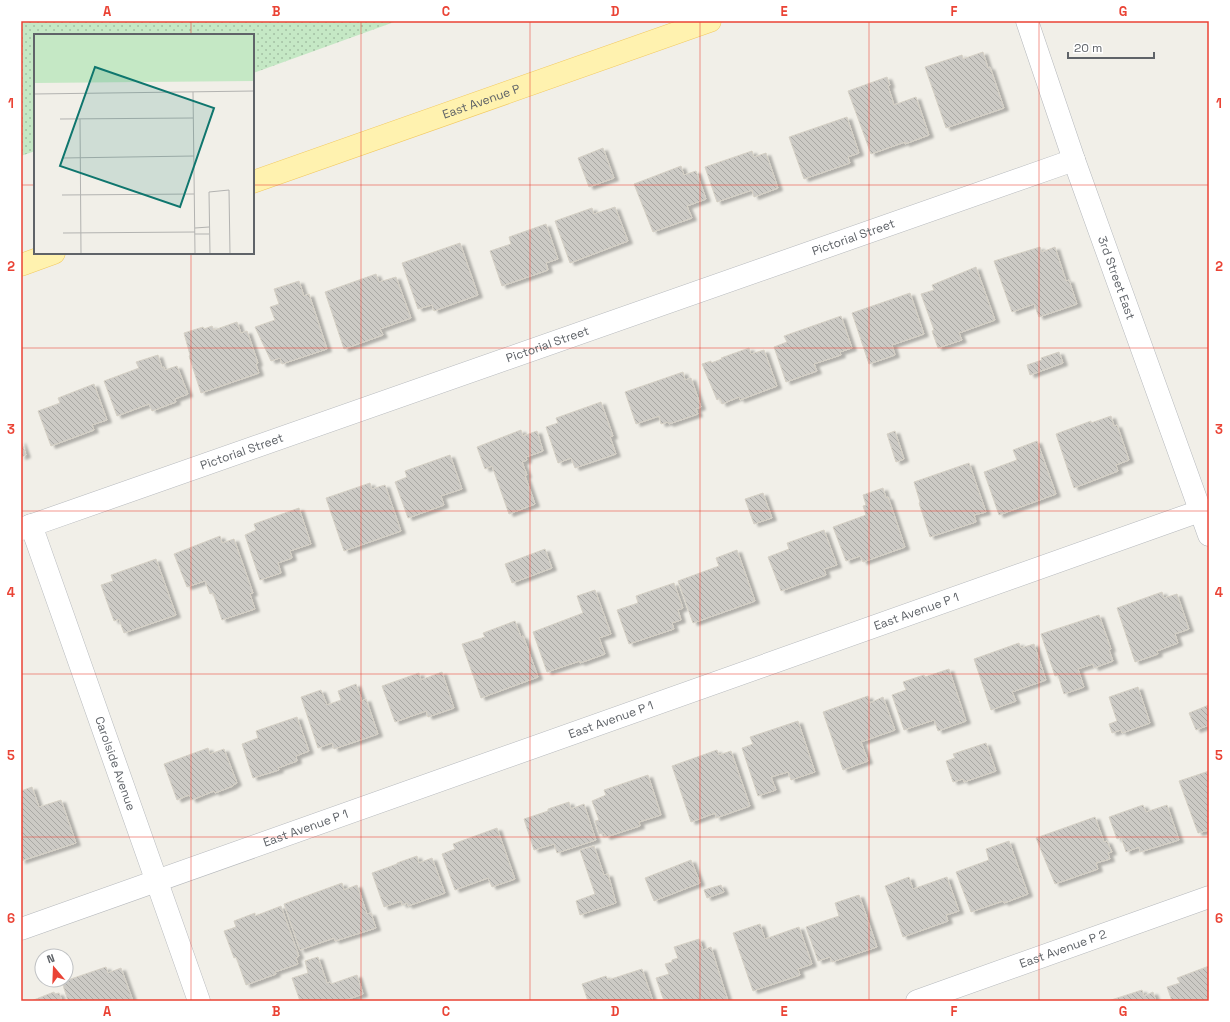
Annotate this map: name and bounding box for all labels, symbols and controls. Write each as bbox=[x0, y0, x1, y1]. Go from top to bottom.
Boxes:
text: A bbox=[103, 3, 112, 20]
text: B bbox=[272, 3, 281, 20]
text: C bbox=[442, 3, 450, 20]
text: D bbox=[611, 3, 620, 20]
text: E bbox=[780, 3, 788, 20]
text: F bbox=[951, 3, 958, 20]
text: G bbox=[1119, 3, 1127, 20]
inset map bbox=[34, 34, 254, 254]
scale bar bbox=[1068, 34, 1154, 60]
text: 20 m bbox=[1074, 40, 1102, 56]
street label: East Avenue P bbox=[440, 81, 522, 123]
text: 1 bbox=[8, 95, 14, 112]
text: 1 bbox=[1216, 95, 1222, 112]
street label: Pictorial Street bbox=[810, 215, 897, 259]
street label: 3rd Street East bbox=[1094, 234, 1139, 322]
text: 2 bbox=[7, 258, 15, 275]
text: 2 bbox=[1215, 258, 1223, 275]
street label: Pictorial Street bbox=[504, 323, 591, 366]
text: 3 bbox=[7, 421, 15, 438]
text: 3 bbox=[1215, 421, 1223, 438]
street label: Pictorial Street bbox=[198, 430, 286, 474]
text: 4 bbox=[7, 584, 15, 601]
text: 4 bbox=[1215, 584, 1223, 601]
street label: East Avenue P 1 bbox=[872, 589, 961, 634]
street label: East Avenue P 1 bbox=[566, 697, 656, 742]
street label: Carolside Avenue bbox=[91, 714, 139, 813]
text: 5 bbox=[7, 747, 15, 764]
text: 5 bbox=[1215, 747, 1223, 764]
street label: East Avenue P 1 bbox=[261, 806, 350, 851]
text: 6 bbox=[7, 910, 15, 927]
text: 6 bbox=[1215, 910, 1223, 927]
street label: East Avenue P 2 bbox=[1017, 926, 1109, 972]
north arrow bbox=[34, 948, 74, 988]
text: N bbox=[45, 951, 57, 966]
text: A bbox=[103, 1003, 112, 1020]
text: B bbox=[272, 1003, 281, 1020]
text: C bbox=[442, 1003, 450, 1020]
text: D bbox=[611, 1003, 620, 1020]
text: E bbox=[780, 1003, 788, 1020]
text: F bbox=[951, 1003, 958, 1020]
text: G bbox=[1119, 1003, 1127, 1020]

